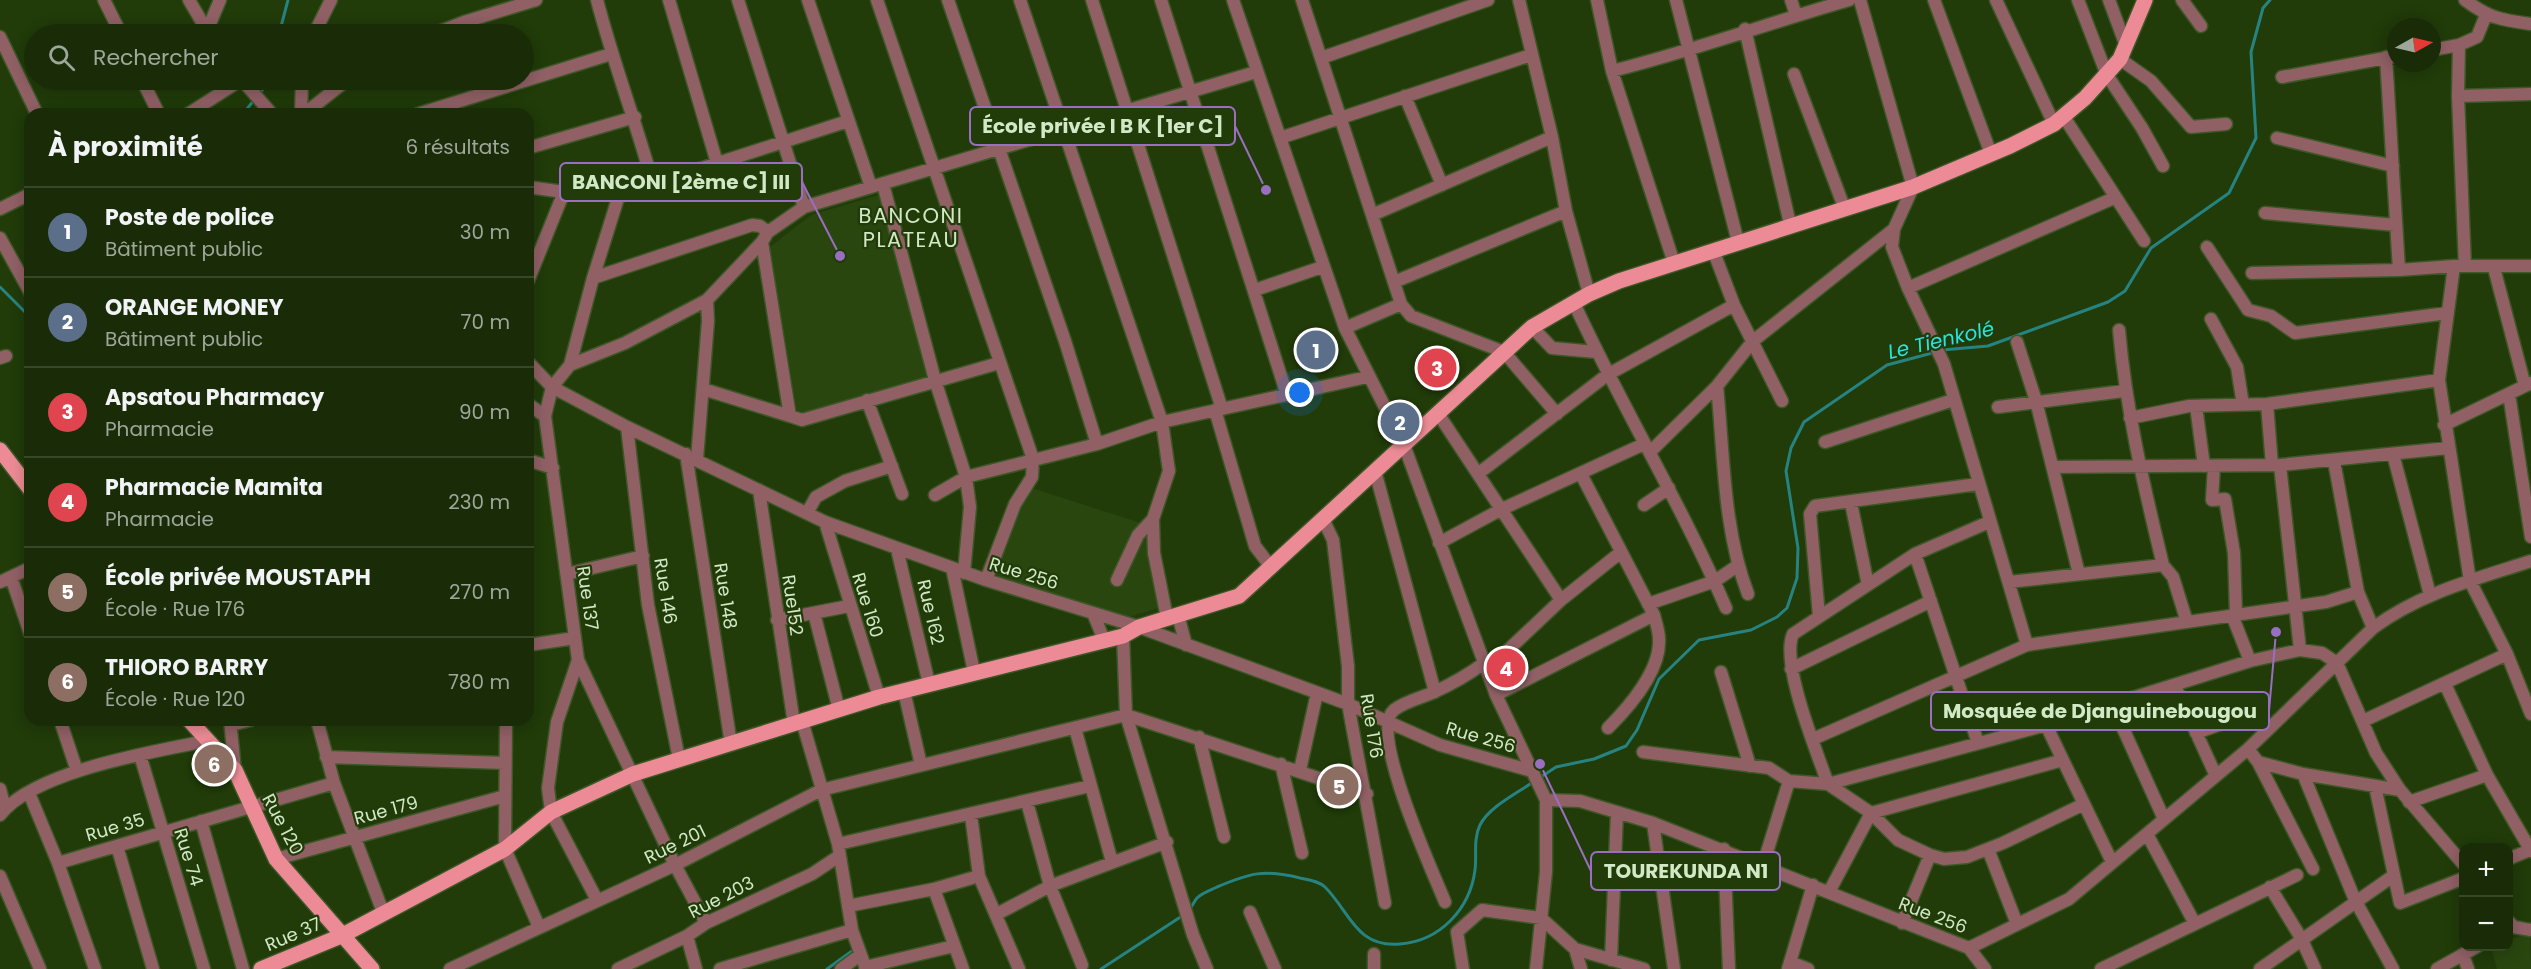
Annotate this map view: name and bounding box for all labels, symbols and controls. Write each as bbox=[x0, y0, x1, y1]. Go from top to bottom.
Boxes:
north arrow bbox=[2387, 18, 2441, 72]
search box bbox=[24, 24, 534, 90]
icon: search bbox=[45, 41, 78, 74]
text: Rechercher bbox=[93, 42, 219, 73]
callout: École privée I B K [1er C] bbox=[970, 107, 1235, 145]
text: École privée I B K [1er C] bbox=[982, 112, 1224, 140]
text: À proximité bbox=[48, 129, 203, 165]
text: 6 résultats bbox=[405, 133, 510, 161]
callout: BANCONI [2ème C] III bbox=[560, 163, 802, 201]
text: BANCONI [2ème C] III bbox=[572, 168, 790, 196]
district label: BANCONI PLATEAU bbox=[859, 201, 963, 254]
text: Poste de police bbox=[105, 202, 274, 233]
text: 1 bbox=[64, 218, 71, 246]
text: 30 m bbox=[460, 218, 510, 246]
text: Bâtiment public bbox=[105, 235, 263, 263]
text: ORANGE MONEY bbox=[105, 292, 283, 323]
text: 2 bbox=[62, 308, 73, 336]
text: 70 m bbox=[461, 308, 510, 336]
water label: Le Tienkolé bbox=[1885, 314, 1997, 366]
text: Bâtiment public bbox=[105, 325, 263, 353]
pin: 1 bbox=[1296, 328, 1336, 372]
pin: 3 bbox=[1418, 346, 1456, 391]
your location bbox=[1285, 378, 1314, 407]
text: Apsatou Pharmacy bbox=[105, 382, 324, 413]
text: 3 bbox=[61, 398, 74, 426]
text: 90 m bbox=[459, 398, 510, 426]
pin: 2 bbox=[1380, 400, 1420, 444]
text: Pharmacie bbox=[105, 415, 214, 443]
text: Pharmacie Mamita bbox=[105, 472, 323, 503]
text: 4 bbox=[61, 488, 74, 516]
text: 230 m bbox=[448, 488, 510, 516]
text: Pharmacie bbox=[105, 505, 214, 533]
street label: Rue 256 bbox=[986, 551, 1062, 595]
street label: Rue 146 bbox=[648, 556, 684, 626]
street label: Rue 148 bbox=[708, 561, 744, 631]
text: École privée MOUSTAPH bbox=[105, 562, 371, 593]
street label: Rue 137 bbox=[571, 564, 605, 632]
street label: Rue 160 bbox=[846, 569, 890, 641]
street label: Rue152 bbox=[776, 573, 810, 637]
street label: Rue 162 bbox=[911, 577, 951, 647]
text: 5 bbox=[61, 578, 74, 606]
text: 270 m bbox=[449, 578, 510, 606]
text: École · Rue 176 bbox=[105, 595, 245, 623]
pin: 4 bbox=[1486, 646, 1526, 690]
text: THIORO BARRY bbox=[105, 652, 268, 683]
text: 6 bbox=[61, 668, 74, 696]
text: 780 m bbox=[448, 668, 510, 696]
text: École · Rue 120 bbox=[105, 685, 246, 713]
street label: Rue 176 bbox=[1355, 692, 1389, 760]
callout: Mosquée de Djanguinebougou bbox=[1931, 692, 2269, 730]
text: Mosquée de Djanguinebougou bbox=[1943, 697, 2257, 725]
street label: Rue 256 bbox=[1443, 715, 1519, 759]
pin: 6 bbox=[194, 742, 234, 786]
pin: 5 bbox=[1320, 764, 1358, 808]
street label: Rue 120 bbox=[257, 789, 309, 859]
street label: Rue 179 bbox=[351, 789, 421, 831]
street label: Rue 35 bbox=[83, 807, 147, 847]
street label: Rue 201 bbox=[640, 818, 710, 870]
street label: Rue 74 bbox=[168, 825, 210, 889]
map controls bbox=[2459, 843, 2513, 951]
button: + bbox=[2459, 843, 2513, 897]
callout: TOUREKUNDA N1 bbox=[1591, 852, 1780, 890]
text: TOUREKUNDA N1 bbox=[1604, 857, 1768, 885]
street label: Rue 203 bbox=[684, 870, 758, 924]
street label: Rue 256 bbox=[1895, 891, 1971, 939]
button: − bbox=[2459, 897, 2513, 951]
street label: Rue 37 bbox=[261, 911, 325, 957]

